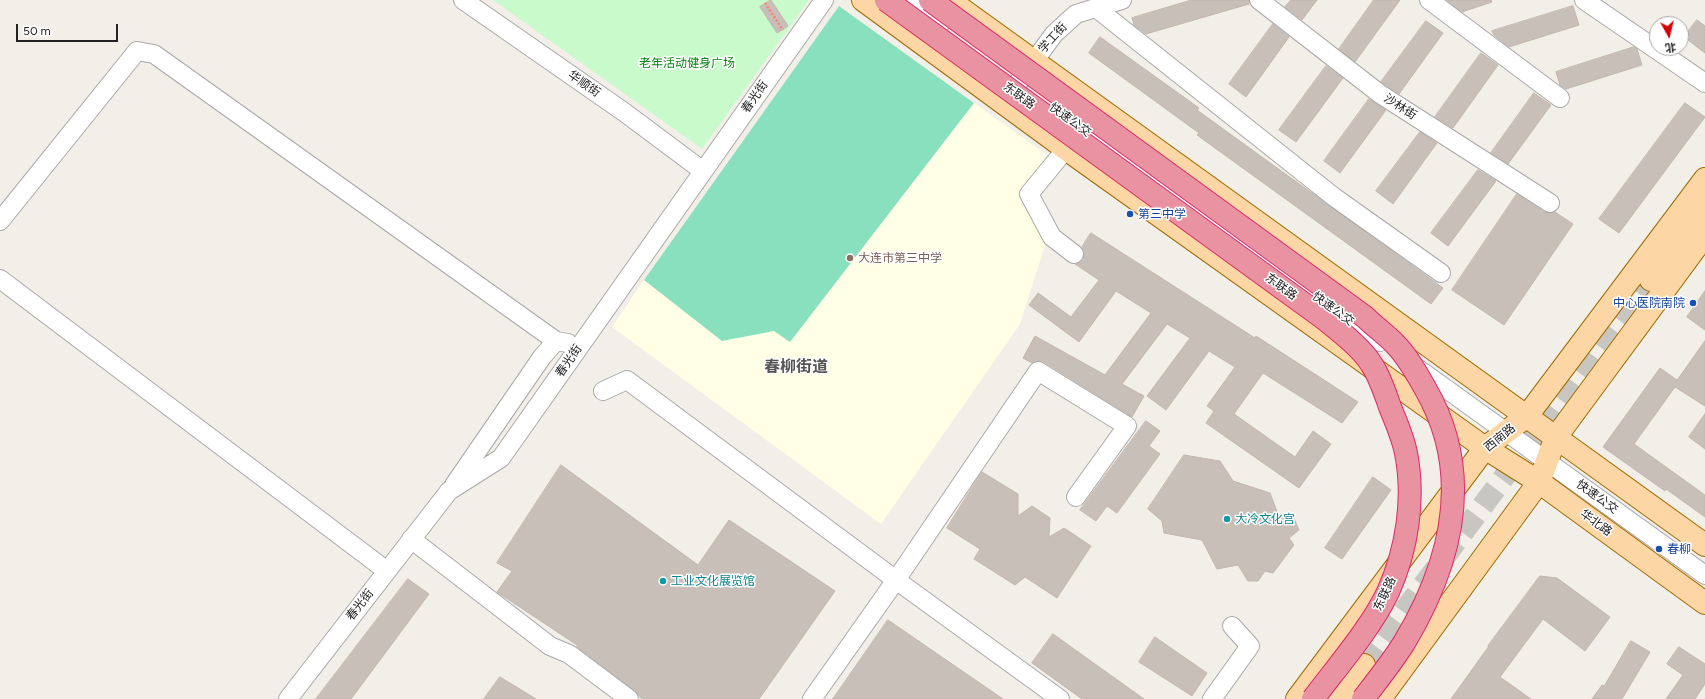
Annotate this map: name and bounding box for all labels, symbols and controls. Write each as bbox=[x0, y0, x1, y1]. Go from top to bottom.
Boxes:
scale bar bbox=[18, 16, 120, 42]
north arrow bbox=[1649, 16, 1689, 56]
street label: 学工街 bbox=[1036, 20, 1070, 56]
text: 50 m bbox=[23, 24, 51, 38]
text: 北 bbox=[1664, 40, 1677, 55]
park label: 老年活动健身广场 bbox=[639, 56, 735, 70]
street label: 华顺街 bbox=[565, 68, 603, 100]
street label: 春光街 bbox=[739, 78, 771, 116]
street label: 东联路 bbox=[1000, 80, 1038, 112]
street label: 沙林街 bbox=[1381, 91, 1419, 123]
street label: 快速公交 bbox=[1046, 100, 1094, 140]
place label: 第三中学 bbox=[1138, 207, 1186, 221]
marker: 第三中学 bbox=[1125, 209, 1135, 219]
place label: 大连市第三中学 bbox=[858, 251, 942, 265]
marker: 大连市第三中学 bbox=[845, 253, 855, 263]
street label: 东联路 bbox=[1262, 271, 1300, 303]
street label: 快速公交 bbox=[1309, 289, 1357, 329]
place label: 中心医院南院 bbox=[1613, 296, 1685, 310]
marker: 中心医院南院 bbox=[1688, 298, 1698, 308]
street label: 春光街 bbox=[553, 342, 585, 380]
district label: 春柳街道 bbox=[764, 357, 828, 377]
street label: 西南路 bbox=[1481, 421, 1519, 455]
street label: 快速公交 bbox=[1573, 477, 1621, 517]
street label: 华北路 bbox=[1577, 507, 1615, 539]
place label: 大冷文化宫 bbox=[1235, 512, 1295, 526]
marker: 大冷文化宫 bbox=[1222, 514, 1232, 524]
place label: 春柳 bbox=[1667, 542, 1691, 556]
marker: 春柳 bbox=[1654, 544, 1664, 554]
place label: 工业文化展览馆 bbox=[671, 574, 755, 588]
street label: 东联路 bbox=[1371, 575, 1399, 613]
marker: 工业文化展览馆 bbox=[658, 576, 668, 586]
street label: 春光街 bbox=[343, 586, 377, 624]

